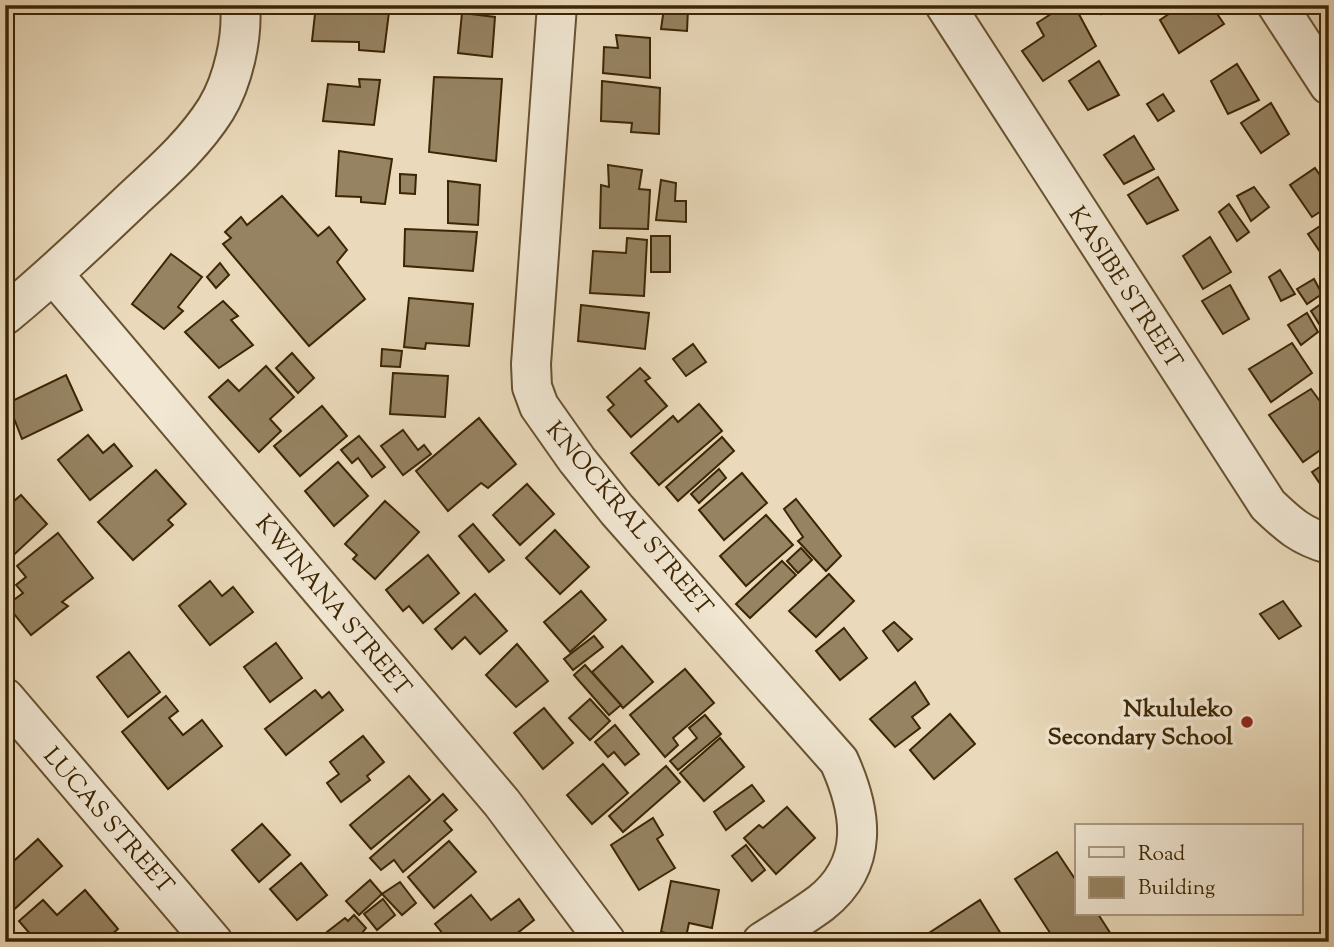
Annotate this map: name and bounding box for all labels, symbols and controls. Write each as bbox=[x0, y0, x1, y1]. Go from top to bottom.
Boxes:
street label: KASIBE STREET bbox=[1059, 200, 1190, 376]
street label: KNOCKRAL STREET bbox=[537, 415, 720, 624]
street label: KWINANA STREET bbox=[246, 508, 419, 704]
place label: Nkululeko Secondary School bbox=[1048, 693, 1233, 755]
marker: Nkululeko Secondary School bbox=[1239, 714, 1255, 730]
street label: LUCAS STREET bbox=[34, 741, 181, 902]
legend bbox=[1075, 824, 1302, 916]
text: Road bbox=[1138, 840, 1185, 870]
text: Building bbox=[1138, 874, 1215, 904]

